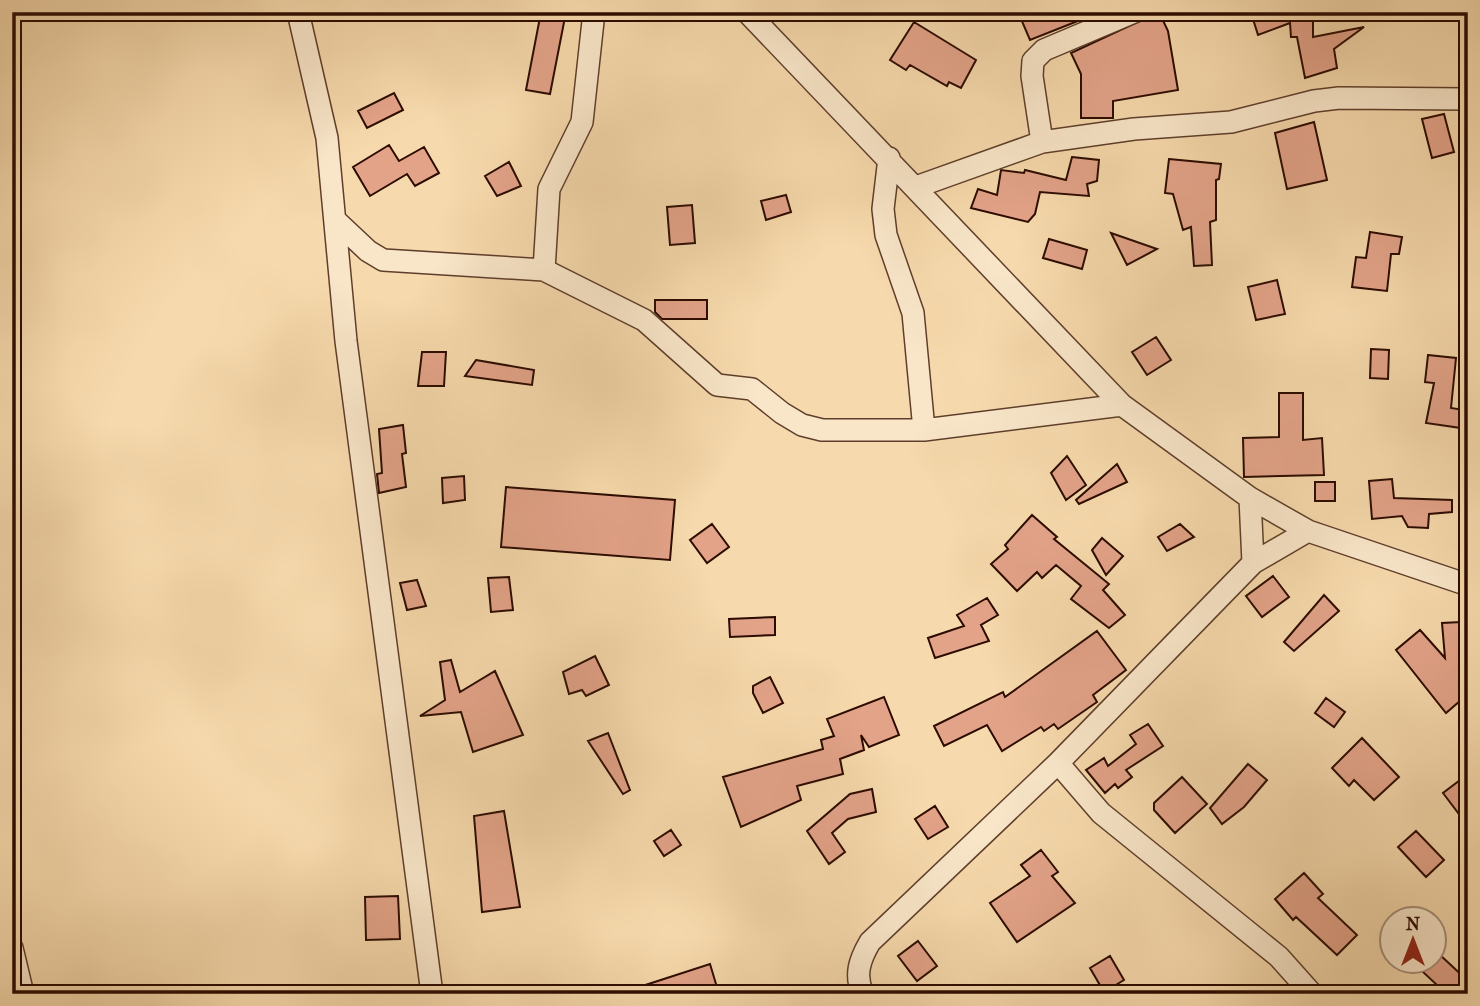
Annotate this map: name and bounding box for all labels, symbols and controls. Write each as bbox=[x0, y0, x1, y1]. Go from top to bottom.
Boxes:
north arrow bbox=[1378, 904, 1448, 974]
text: N bbox=[1406, 913, 1421, 935]

